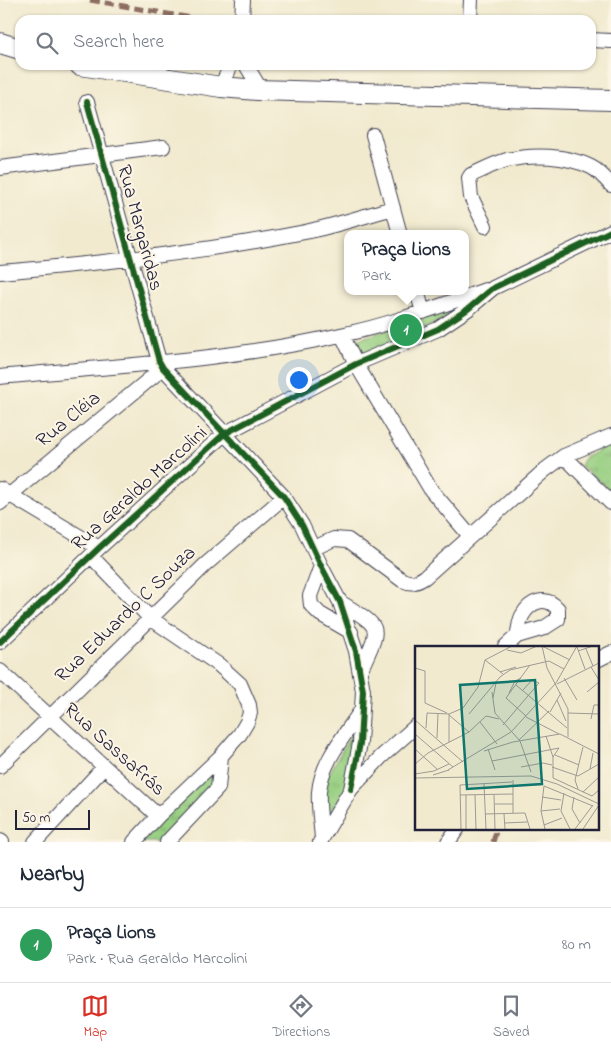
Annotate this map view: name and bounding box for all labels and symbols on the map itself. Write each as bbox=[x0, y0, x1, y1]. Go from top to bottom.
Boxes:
street label: Rua Margaridas bbox=[107, 162, 170, 294]
pin: 1 bbox=[390, 311, 422, 349]
your location bbox=[286, 367, 312, 393]
street label: Rua Cléia bbox=[30, 385, 108, 455]
street label: Rua Geraldo Marcolini bbox=[65, 420, 215, 558]
street label: Rua Eduardo C Souza bbox=[49, 540, 203, 690]
inset map bbox=[415, 646, 598, 830]
street label: Rua Sassafrás bbox=[57, 696, 171, 804]
scale bar bbox=[15, 807, 90, 830]

